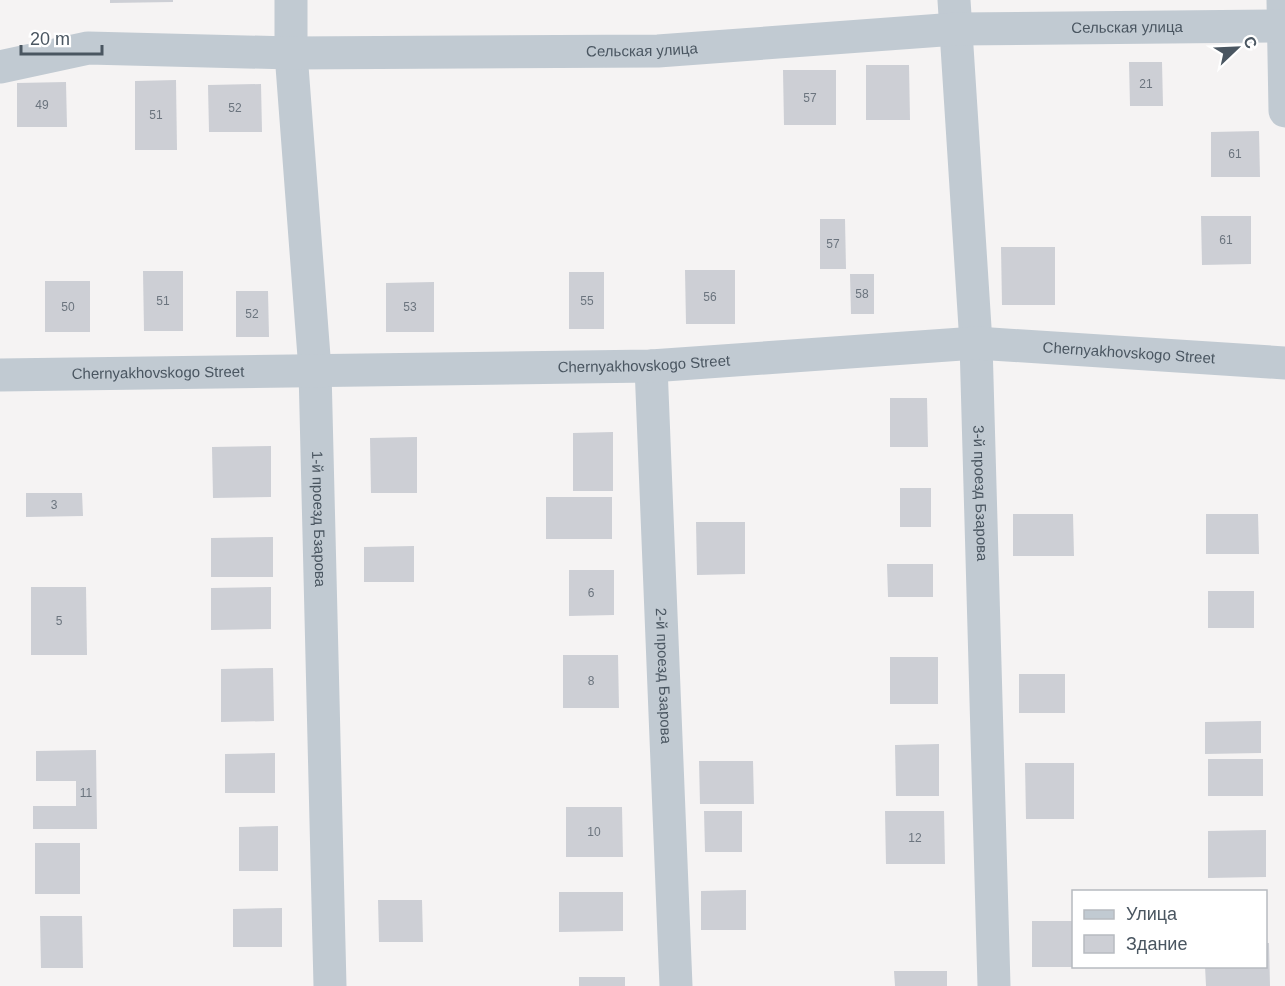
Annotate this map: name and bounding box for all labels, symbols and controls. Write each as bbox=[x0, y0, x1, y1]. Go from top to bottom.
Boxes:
scale bar bbox=[21, 18, 102, 56]
street label: Сельская улица bbox=[1071, 18, 1184, 36]
north arrow bbox=[1207, 18, 1267, 78]
text: 20 m bbox=[30, 29, 70, 49]
text: С bbox=[1240, 34, 1261, 51]
street label: Сельская улица bbox=[586, 39, 699, 59]
house number: 21 bbox=[1139, 77, 1153, 91]
house number: 57 bbox=[803, 91, 817, 105]
house number: 49 bbox=[35, 98, 49, 112]
house number: 52 bbox=[228, 101, 242, 115]
house number: 51 bbox=[149, 108, 163, 122]
house number: 61 bbox=[1228, 147, 1242, 161]
house number: 61 bbox=[1219, 233, 1233, 247]
house number: 57 bbox=[826, 237, 840, 251]
house number: 58 bbox=[855, 287, 869, 301]
house number: 56 bbox=[703, 290, 717, 304]
house number: 51 bbox=[156, 294, 170, 308]
house number: 55 bbox=[580, 294, 594, 308]
house number: 50 bbox=[61, 300, 75, 314]
house number: 53 bbox=[403, 300, 417, 314]
house number: 52 bbox=[245, 307, 259, 321]
street label: Chernyakhovskogo Street bbox=[1042, 338, 1216, 367]
street label: Chernyakhovskogo Street bbox=[557, 351, 731, 375]
street label: Chernyakhovskogo Street bbox=[72, 363, 245, 382]
street label: 3-й проезд Бзарова bbox=[970, 425, 991, 562]
street label: 1-й проезд Бзарова bbox=[309, 451, 329, 588]
house number: 3 bbox=[51, 498, 58, 512]
house number: 6 bbox=[588, 586, 595, 600]
street label: 2-й проезд Бзарова bbox=[653, 607, 675, 745]
house number: 5 bbox=[56, 614, 63, 628]
house number: 8 bbox=[588, 674, 595, 688]
house number: 11 bbox=[80, 786, 93, 800]
house number: 10 bbox=[587, 825, 601, 839]
house number: 12 bbox=[908, 831, 922, 845]
legend bbox=[1072, 890, 1267, 968]
text: Улица bbox=[1126, 904, 1178, 924]
text: Здание bbox=[1126, 934, 1187, 954]

